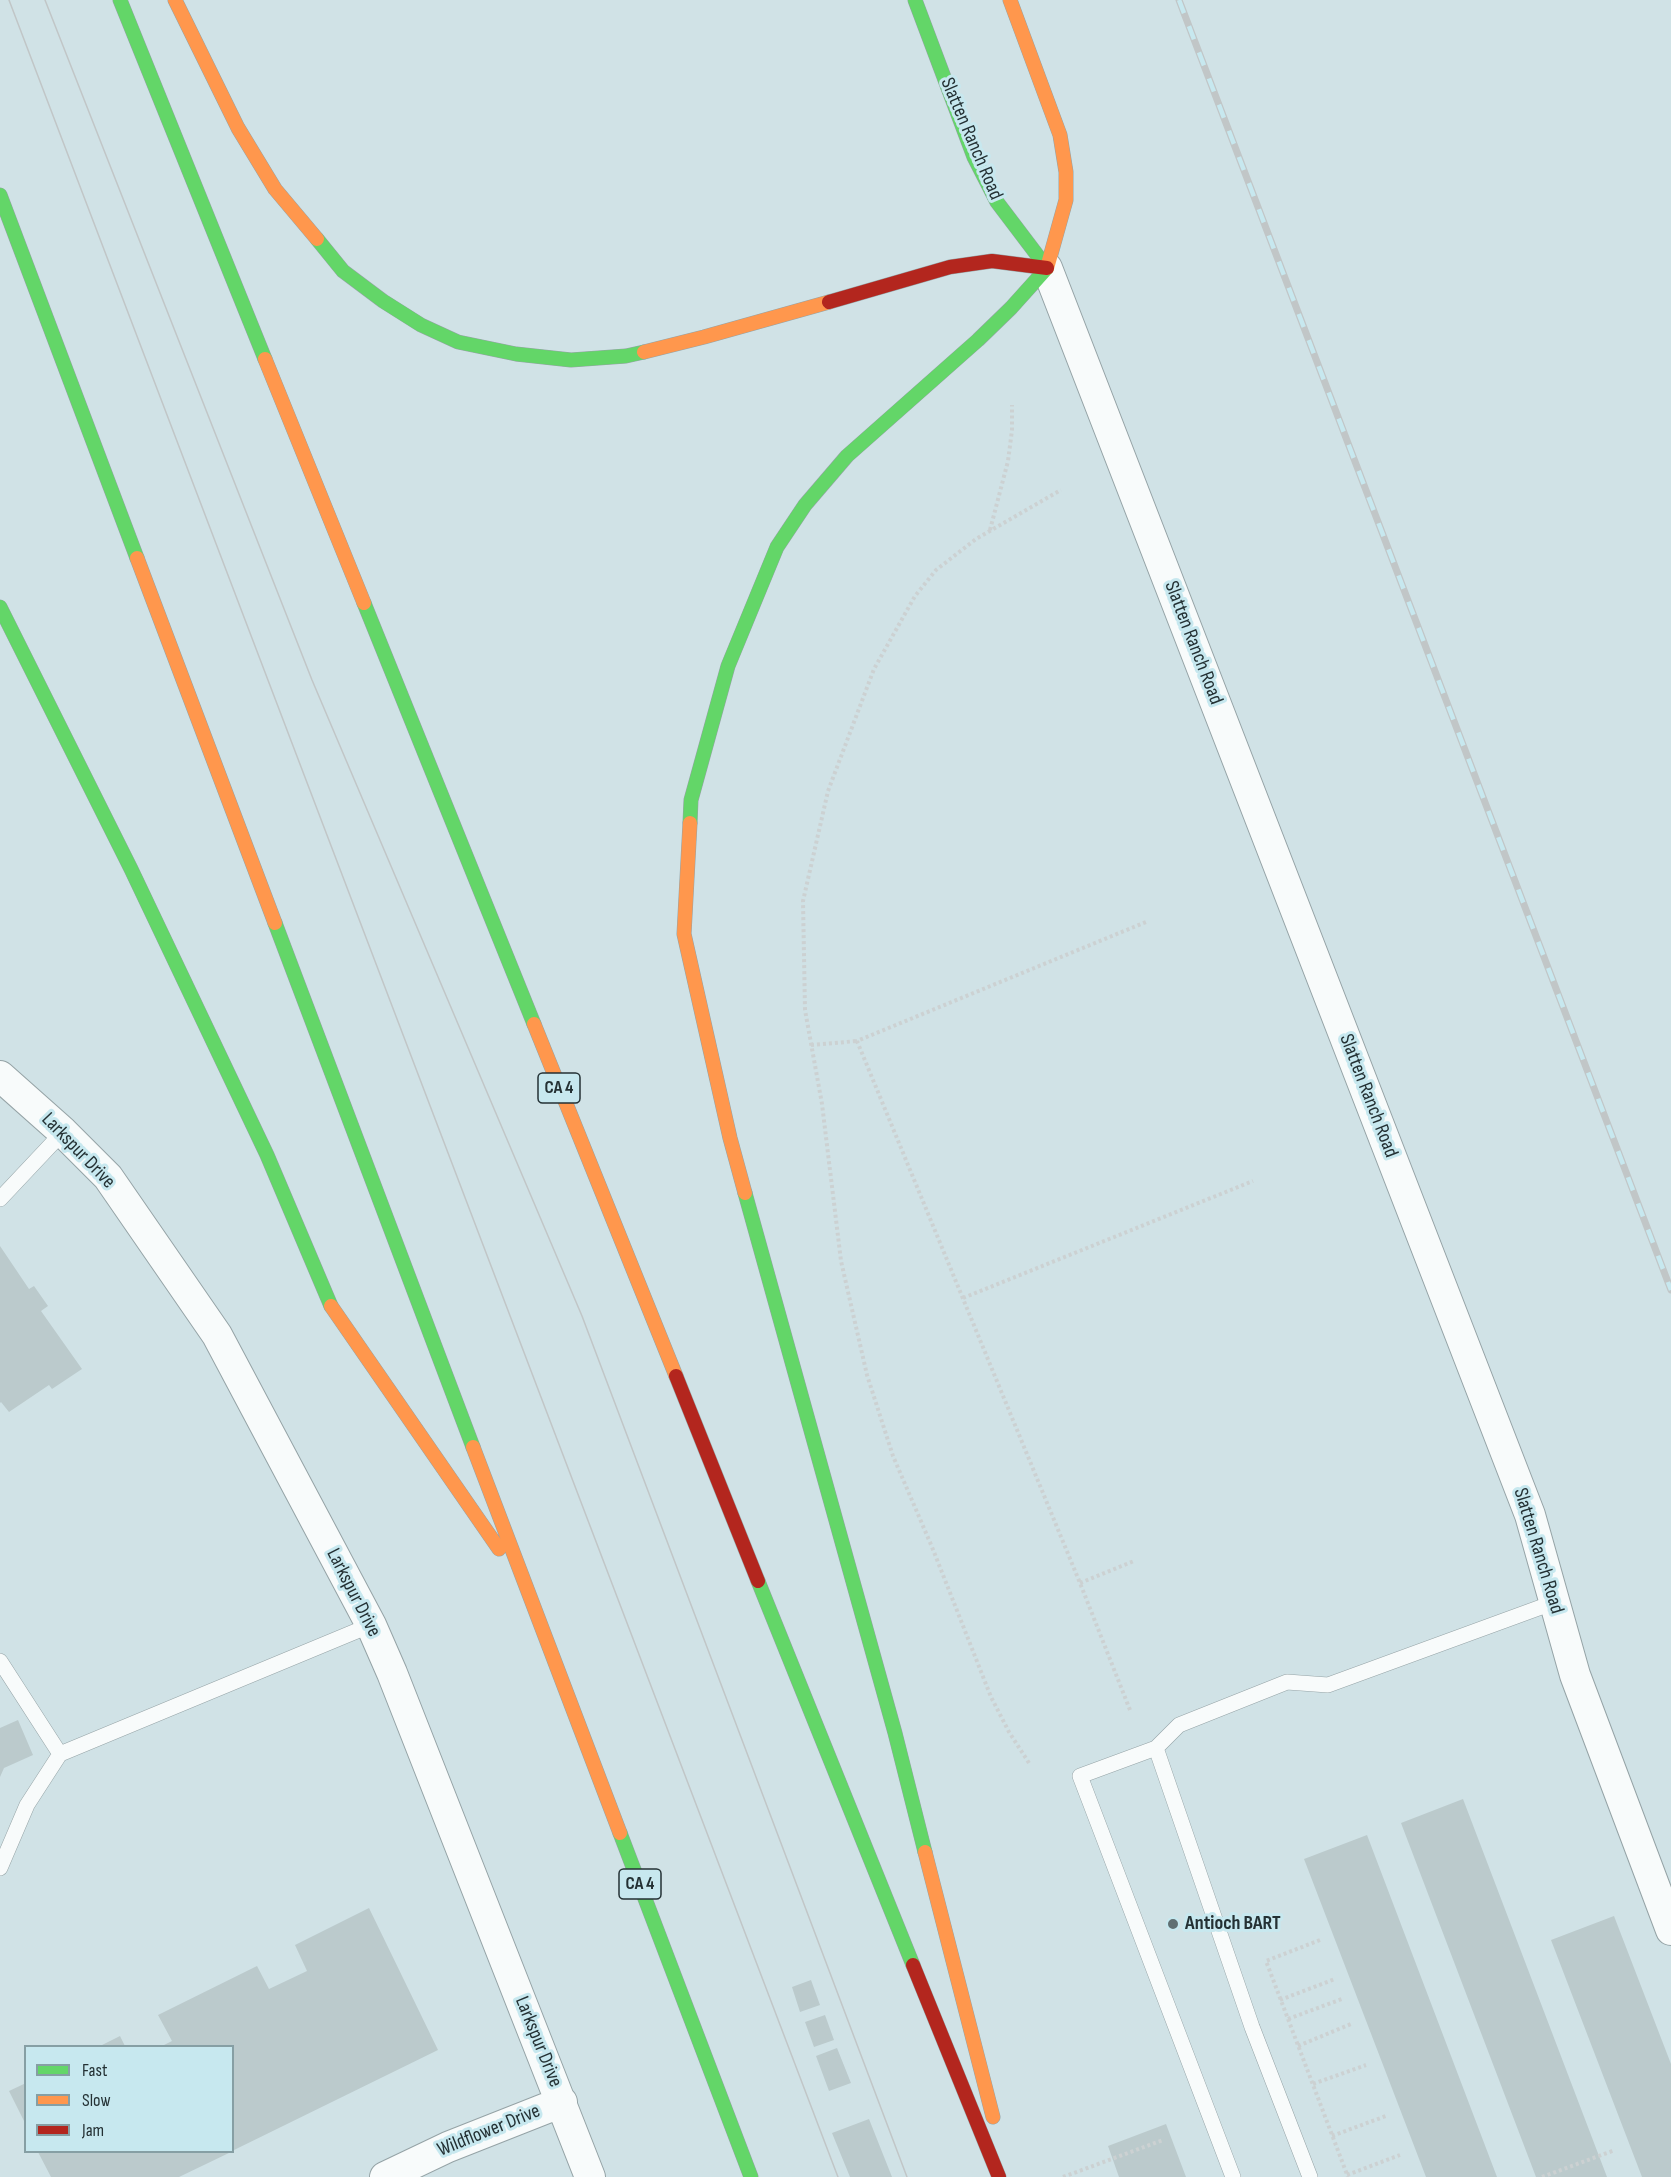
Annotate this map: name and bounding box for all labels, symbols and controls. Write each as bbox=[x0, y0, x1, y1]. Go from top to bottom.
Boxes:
street label: Slatten Ranch Road bbox=[935, 74, 1007, 204]
street label: Slatten Ranch Road bbox=[1158, 578, 1228, 708]
street label: Slatten Ranch Road bbox=[1333, 1031, 1403, 1161]
road number: CA 4 bbox=[538, 1073, 580, 1103]
street label: Larkspur Drive bbox=[36, 1108, 120, 1194]
street label: Slatten Ranch Road bbox=[1508, 1485, 1568, 1617]
street label: Larkspur Drive bbox=[321, 1545, 385, 1641]
road number: CA 4 bbox=[619, 1869, 661, 1899]
place label: Antioch BART bbox=[1185, 1912, 1281, 1936]
marker: Antioch BART bbox=[1166, 1917, 1180, 1931]
street label: Larkspur Drive bbox=[509, 1993, 567, 2091]
legend bbox=[24, 2045, 234, 2153]
text: Fast bbox=[82, 2060, 107, 2081]
text: Slow bbox=[82, 2090, 111, 2111]
street label: Wildflower Drive bbox=[434, 2099, 544, 2163]
text: Jam bbox=[82, 2120, 104, 2141]

